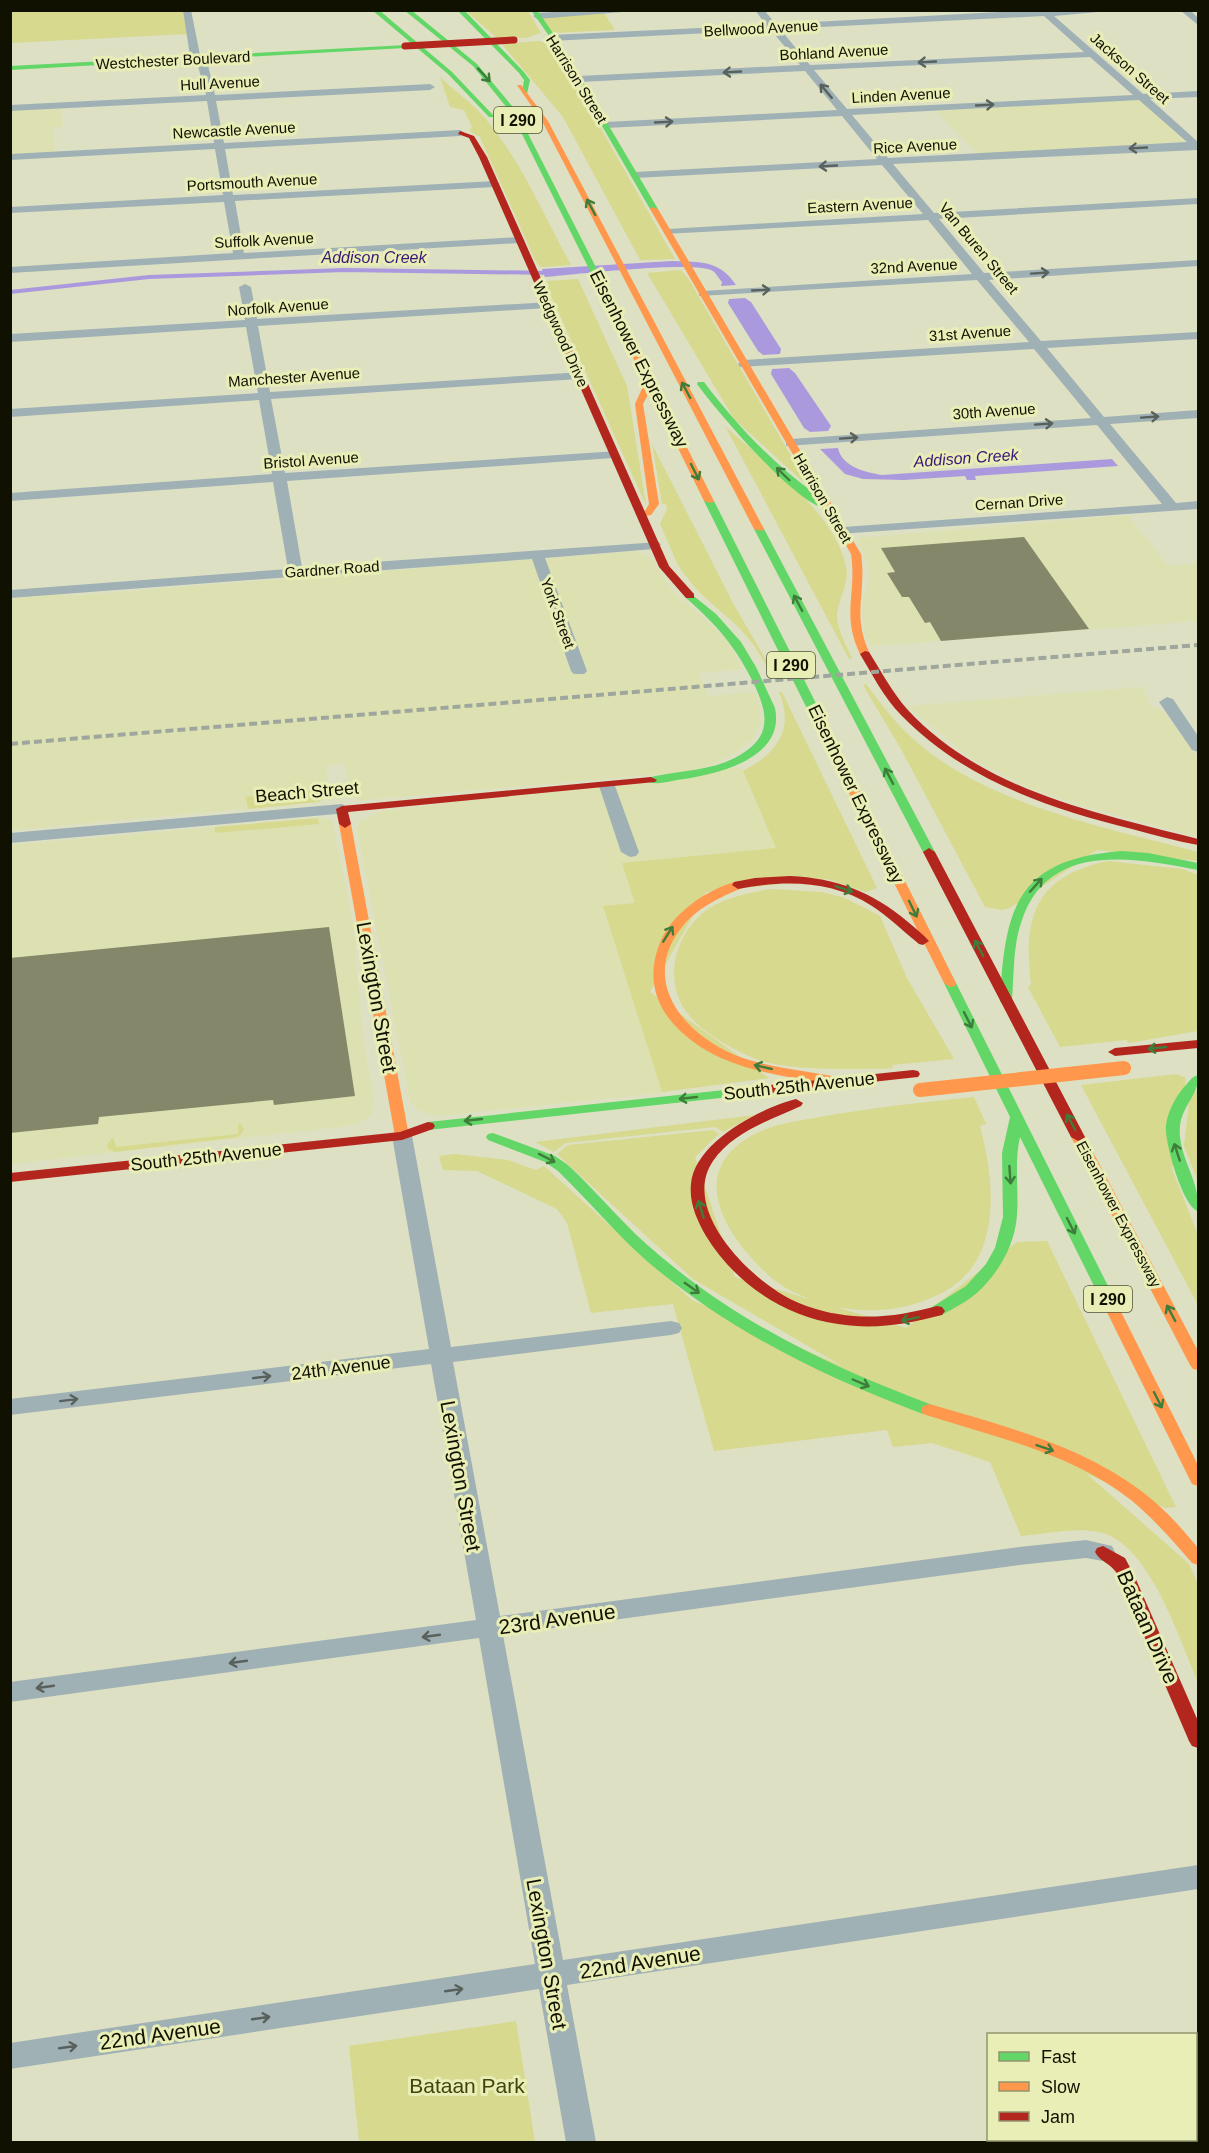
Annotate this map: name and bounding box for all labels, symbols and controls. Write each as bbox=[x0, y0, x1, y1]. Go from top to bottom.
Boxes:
street label: Bellwood Avenue bbox=[703, 17, 819, 39]
street label: Jackson Street bbox=[1087, 29, 1174, 108]
street label: Harrison Street bbox=[543, 32, 611, 127]
street label: Bohland Avenue bbox=[779, 41, 889, 63]
street label: Westchester Boulevard bbox=[95, 47, 251, 73]
one-way arrow bbox=[917, 57, 937, 68]
one-way arrow bbox=[723, 66, 743, 77]
one-way arrow bbox=[477, 67, 492, 82]
street label: Hull Avenue bbox=[180, 72, 260, 94]
one-way arrow bbox=[819, 84, 833, 99]
street label: Linden Avenue bbox=[851, 84, 951, 106]
one-way arrow bbox=[974, 100, 994, 111]
road number: I 290 bbox=[494, 107, 542, 133]
one-way arrow bbox=[654, 117, 673, 128]
street label: Newcastle Avenue bbox=[172, 118, 296, 142]
street label: Rice Avenue bbox=[873, 135, 957, 157]
one-way arrow bbox=[1129, 143, 1148, 154]
one-way arrow bbox=[818, 160, 838, 171]
street label: Portsmouth Avenue bbox=[186, 170, 318, 194]
street label: Eastern Avenue bbox=[807, 194, 913, 216]
one-way arrow bbox=[585, 199, 596, 217]
street label: Van Buren Street bbox=[936, 199, 1023, 298]
street label: Suffolk Avenue bbox=[214, 229, 314, 251]
water label: Addison Creek bbox=[321, 249, 427, 266]
street label: 32nd Avenue bbox=[870, 255, 958, 277]
street label: Eisenhower Expressway bbox=[586, 267, 692, 451]
one-way arrow bbox=[1029, 268, 1049, 279]
street label: Wedgwood Drive bbox=[530, 278, 592, 390]
one-way arrow bbox=[751, 284, 770, 295]
street label: Norfolk Avenue bbox=[227, 295, 329, 319]
street label: 31st Avenue bbox=[928, 322, 1012, 344]
street label: Manchester Avenue bbox=[227, 364, 361, 390]
one-way arrow bbox=[680, 381, 692, 399]
street label: 30th Avenue bbox=[952, 400, 1036, 422]
one-way arrow bbox=[1139, 411, 1159, 422]
one-way arrow bbox=[1033, 419, 1053, 430]
one-way arrow bbox=[839, 433, 859, 444]
water label: Addison Creek bbox=[912, 446, 1020, 470]
street label: Bristol Avenue bbox=[263, 448, 359, 472]
street label: Harrison Street bbox=[790, 450, 856, 547]
one-way arrow bbox=[689, 463, 701, 480]
one-way arrow bbox=[776, 467, 791, 481]
street label: Cernan Drive bbox=[974, 490, 1064, 514]
street label: Gardner Road bbox=[284, 557, 380, 581]
street label: York Street bbox=[537, 575, 579, 651]
one-way arrow bbox=[792, 595, 804, 612]
road number: I 290 bbox=[767, 652, 815, 678]
street label: Eisenhower Expressway bbox=[804, 701, 908, 887]
one-way arrow bbox=[882, 767, 894, 785]
street label: Beach Street bbox=[254, 778, 360, 806]
one-way arrow bbox=[1029, 878, 1043, 893]
one-way arrow bbox=[834, 885, 853, 896]
one-way arrow bbox=[908, 900, 919, 918]
street label: Lexington Street bbox=[352, 920, 402, 1074]
one-way arrow bbox=[663, 926, 675, 943]
one-way arrow bbox=[973, 940, 985, 957]
one-way arrow bbox=[963, 1011, 975, 1029]
one-way arrow bbox=[1147, 1043, 1167, 1054]
one-way arrow bbox=[754, 1060, 773, 1072]
street label: South 25th Avenue bbox=[722, 1068, 876, 1104]
one-way arrow bbox=[678, 1093, 698, 1104]
one-way arrow bbox=[1065, 1114, 1076, 1132]
one-way arrow bbox=[463, 1115, 483, 1126]
street label: Eisenhower Expressway bbox=[1073, 1138, 1165, 1291]
street label: South 25th Avenue bbox=[129, 1139, 283, 1175]
one-way arrow bbox=[1171, 1143, 1182, 1162]
one-way arrow bbox=[538, 1152, 555, 1164]
one-way arrow bbox=[1005, 1165, 1016, 1184]
one-way arrow bbox=[695, 1200, 706, 1219]
one-way arrow bbox=[1065, 1217, 1077, 1234]
one-way arrow bbox=[683, 1282, 699, 1294]
road number: I 290 bbox=[1084, 1286, 1132, 1312]
one-way arrow bbox=[1165, 1305, 1176, 1323]
one-way arrow bbox=[901, 1313, 920, 1325]
street label: 24th Avenue bbox=[290, 1352, 392, 1384]
one-way arrow bbox=[252, 1371, 272, 1382]
one-way arrow bbox=[851, 1378, 870, 1389]
one-way arrow bbox=[1153, 1391, 1165, 1409]
one-way arrow bbox=[58, 1395, 78, 1406]
street label: Lexington Street bbox=[436, 1399, 486, 1553]
one-way arrow bbox=[1035, 1443, 1054, 1454]
street label: Bataan Drive bbox=[1113, 1567, 1183, 1687]
street label: 23rd Avenue bbox=[497, 1599, 617, 1639]
one-way arrow bbox=[422, 1630, 442, 1641]
one-way arrow bbox=[229, 1656, 248, 1667]
one-way arrow bbox=[35, 1682, 55, 1693]
street label: Lexington Street bbox=[522, 1877, 572, 2031]
street label: 22nd Avenue bbox=[578, 1941, 702, 1983]
one-way arrow bbox=[444, 1984, 463, 1995]
one-way arrow bbox=[251, 2013, 271, 2024]
street label: 22nd Avenue bbox=[98, 2014, 222, 2054]
legend bbox=[987, 2033, 1197, 2141]
one-way arrow bbox=[58, 2042, 78, 2053]
text: Fast bbox=[1041, 2047, 1076, 2067]
park label: Bataan Park bbox=[409, 2074, 525, 2097]
text: Slow bbox=[1041, 2077, 1081, 2097]
text: Jam bbox=[1041, 2107, 1075, 2127]

